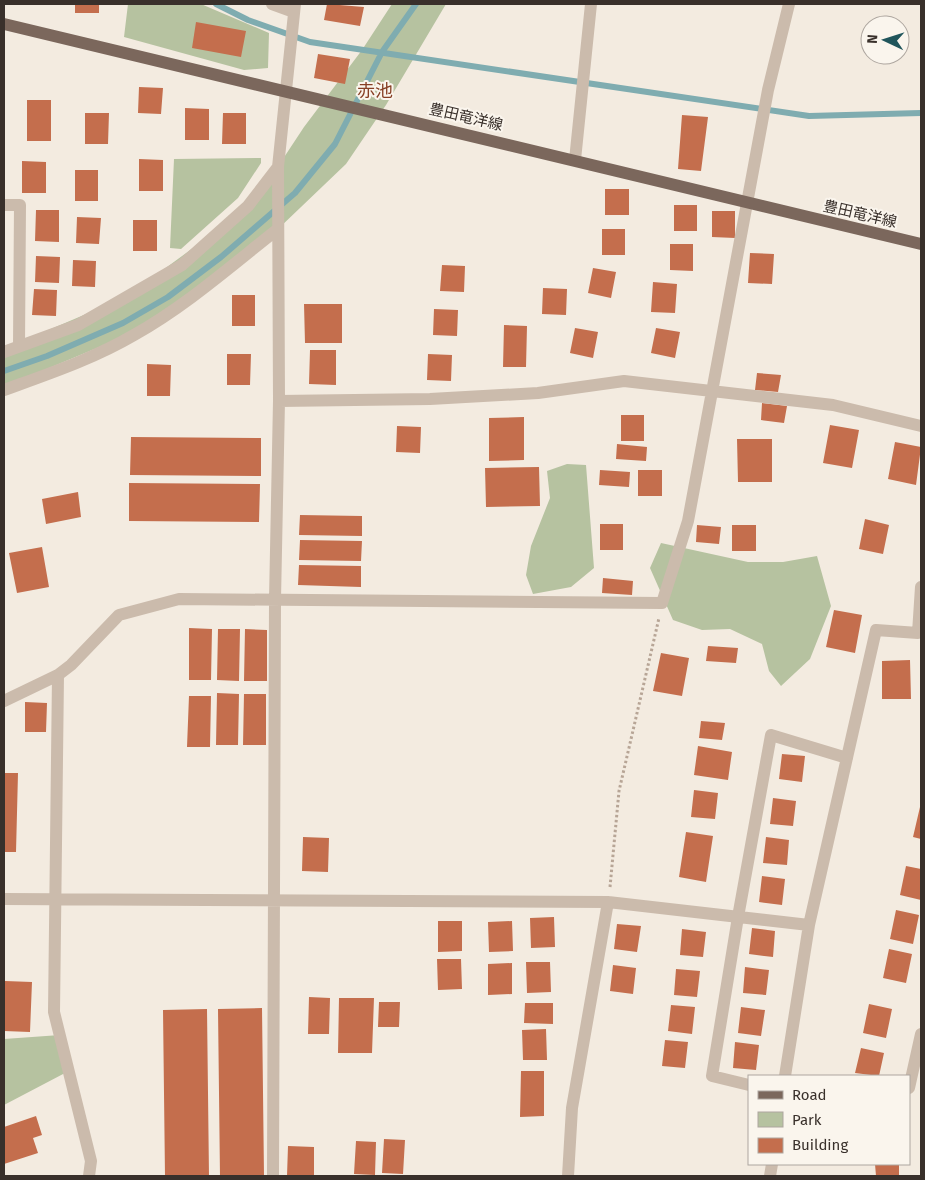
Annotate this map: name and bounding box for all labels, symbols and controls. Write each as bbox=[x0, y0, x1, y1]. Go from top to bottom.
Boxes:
north arrow bbox=[860, 15, 910, 65]
text: N bbox=[864, 34, 881, 44]
district label: 赤池 bbox=[357, 80, 393, 102]
street label: 豊田竜洋線 bbox=[427, 100, 505, 134]
street label: 豊田竜洋線 bbox=[821, 197, 899, 231]
legend bbox=[748, 1075, 910, 1165]
text: Road bbox=[792, 1086, 827, 1104]
text: Park bbox=[792, 1111, 822, 1129]
text: Building bbox=[792, 1136, 848, 1154]

